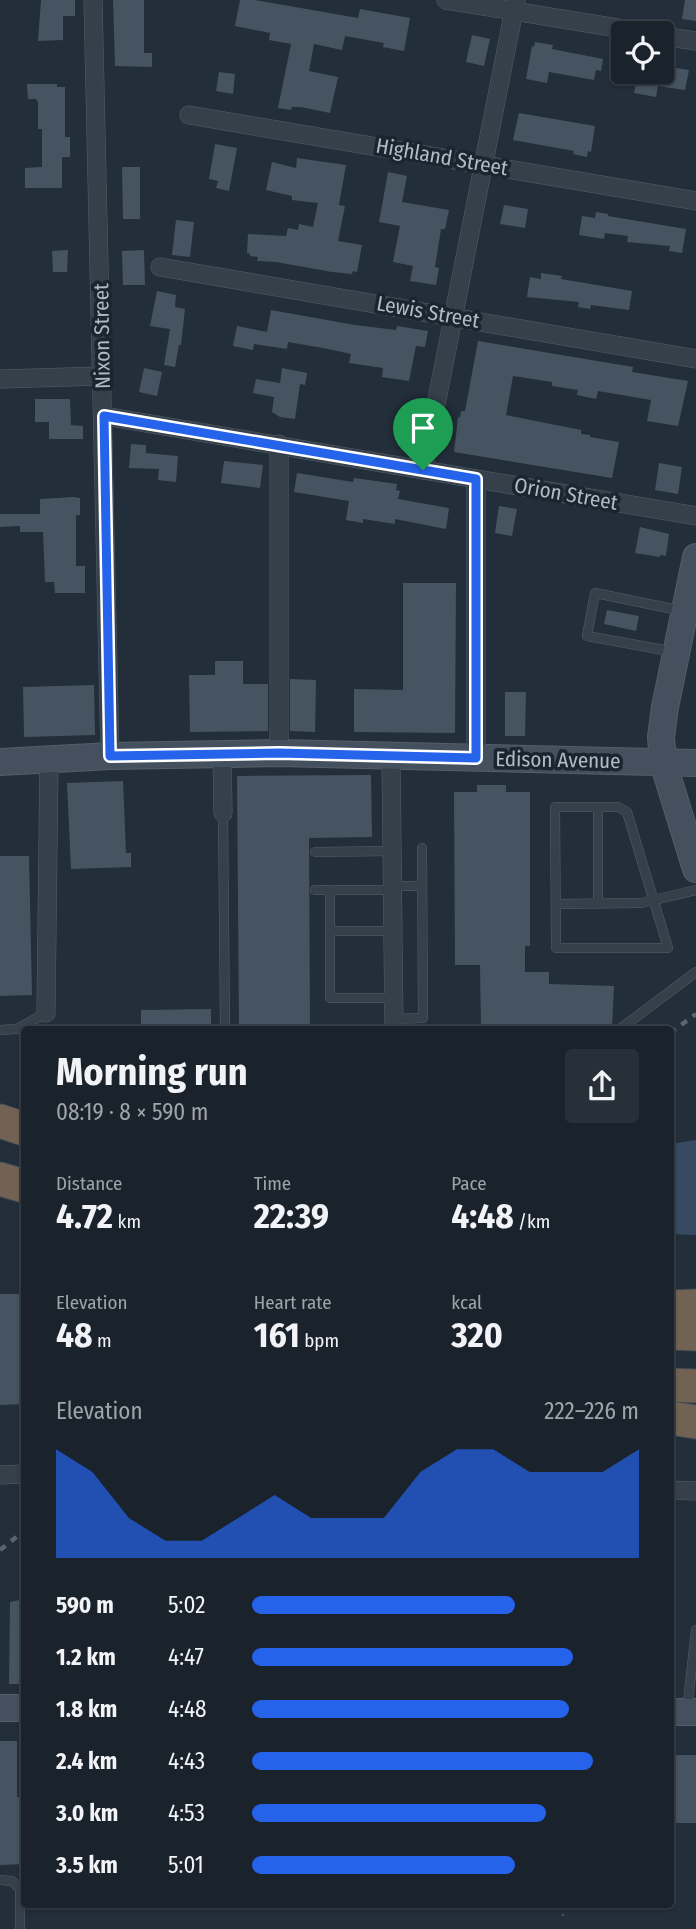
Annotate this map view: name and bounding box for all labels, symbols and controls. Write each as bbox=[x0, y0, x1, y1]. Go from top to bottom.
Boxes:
map controls bbox=[611, 21, 674, 84]
button: locate bbox=[611, 21, 674, 84]
street label: Highland Street bbox=[374, 133, 510, 181]
street label: Nixon Street bbox=[88, 283, 116, 389]
street label: Lewis Street bbox=[375, 290, 481, 334]
pin bbox=[393, 398, 453, 470]
icon: arrive bbox=[404, 409, 442, 447]
street label: Orion Street bbox=[512, 472, 620, 516]
street label: Edison Avenue bbox=[495, 746, 621, 774]
text: Morning run bbox=[56, 1049, 248, 1095]
button: share bbox=[565, 1049, 639, 1123]
text: 08:19 · 8 × 590 m bbox=[56, 1098, 208, 1126]
text: Distance bbox=[56, 1172, 123, 1195]
text: Time bbox=[254, 1172, 291, 1195]
text: Pace bbox=[451, 1172, 487, 1195]
text: 4.72 bbox=[56, 1195, 113, 1237]
text: 22:39 bbox=[254, 1195, 329, 1237]
text: 4:48 bbox=[451, 1195, 514, 1237]
text: km bbox=[113, 1210, 141, 1233]
text: /km bbox=[514, 1210, 550, 1233]
text: Elevation bbox=[56, 1291, 128, 1314]
text: Heart rate bbox=[254, 1291, 332, 1314]
text: kcal bbox=[451, 1291, 482, 1314]
text: 48 bbox=[56, 1314, 92, 1356]
text: 161 bbox=[254, 1314, 300, 1356]
text: 320 bbox=[451, 1314, 503, 1356]
text: m bbox=[92, 1329, 112, 1352]
text: bpm bbox=[300, 1329, 339, 1352]
text: Elevation bbox=[56, 1397, 143, 1425]
text: 222–226 m bbox=[544, 1397, 639, 1425]
text: 590 m bbox=[56, 1591, 114, 1619]
text: 5:02 bbox=[168, 1591, 205, 1619]
text: 1.2 km bbox=[56, 1643, 116, 1671]
text: 4:47 bbox=[168, 1643, 204, 1671]
text: 1.8 km bbox=[56, 1695, 117, 1723]
text: 4:48 bbox=[168, 1695, 207, 1723]
text: 2.4 km bbox=[56, 1747, 117, 1775]
text: 4:43 bbox=[168, 1747, 205, 1775]
text: 3.0 km bbox=[56, 1799, 118, 1827]
text: 4:53 bbox=[168, 1799, 205, 1827]
text: 3.5 km bbox=[56, 1851, 118, 1879]
text: 5:01 bbox=[168, 1851, 204, 1879]

